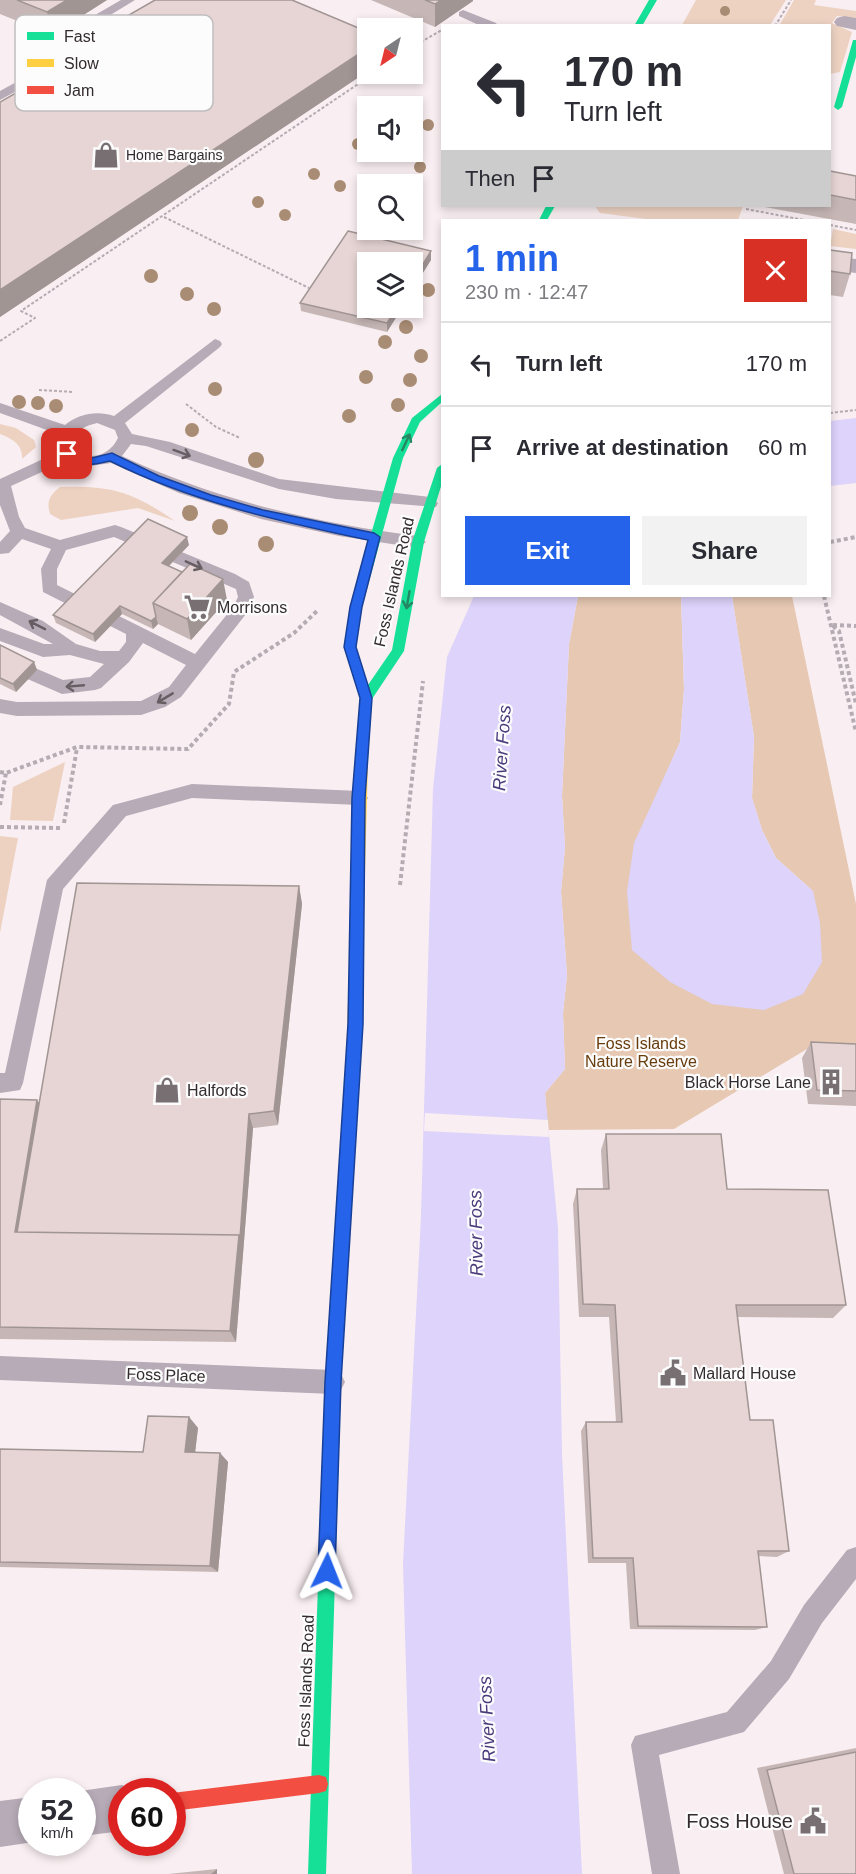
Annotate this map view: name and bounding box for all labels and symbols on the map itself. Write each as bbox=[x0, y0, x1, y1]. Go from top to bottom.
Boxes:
legend bbox=[15, 15, 213, 111]
north arrow bbox=[357, 18, 423, 84]
text: Fast bbox=[64, 28, 96, 45]
text: Slow bbox=[64, 55, 99, 72]
text: Jam bbox=[64, 82, 94, 99]
shop icon: Home Bargains bbox=[91, 140, 121, 170]
place label: Home Bargains bbox=[126, 147, 223, 163]
pin bbox=[41, 428, 92, 479]
one-way arrow bbox=[400, 433, 412, 451]
one-way arrow bbox=[172, 448, 191, 459]
street label: Foss Islands Road bbox=[371, 516, 417, 648]
one-way arrow bbox=[184, 560, 202, 571]
one-way arrow bbox=[402, 590, 413, 609]
supermarket icon: Morrisons bbox=[182, 592, 212, 622]
place label: Morrisons bbox=[217, 599, 287, 616]
one-way arrow bbox=[29, 619, 46, 631]
one-way arrow bbox=[66, 681, 86, 692]
one-way arrow bbox=[157, 692, 174, 704]
water label: River Foss bbox=[489, 704, 515, 792]
park label: Foss Islands Nature Reserve bbox=[585, 1035, 697, 1070]
building icon: Black Horse Lane bbox=[816, 1067, 846, 1097]
place label: Black Horse Lane bbox=[685, 1074, 811, 1091]
shop icon: Halfords bbox=[152, 1075, 182, 1105]
place label: Halfords bbox=[187, 1082, 247, 1099]
water label: River Foss bbox=[465, 1190, 487, 1276]
public building icon: Mallard House bbox=[658, 1358, 688, 1388]
street label: Foss Place bbox=[126, 1365, 206, 1385]
place label: Mallard House bbox=[693, 1365, 796, 1382]
position arrow bbox=[295, 1539, 359, 1603]
street label: Foss Islands Road bbox=[295, 1614, 317, 1748]
water label: River Foss bbox=[475, 1676, 499, 1762]
speed limit sign: 60 bbox=[108, 1778, 186, 1856]
public building icon: Foss House bbox=[798, 1806, 828, 1836]
place label: Foss House bbox=[686, 1810, 793, 1832]

